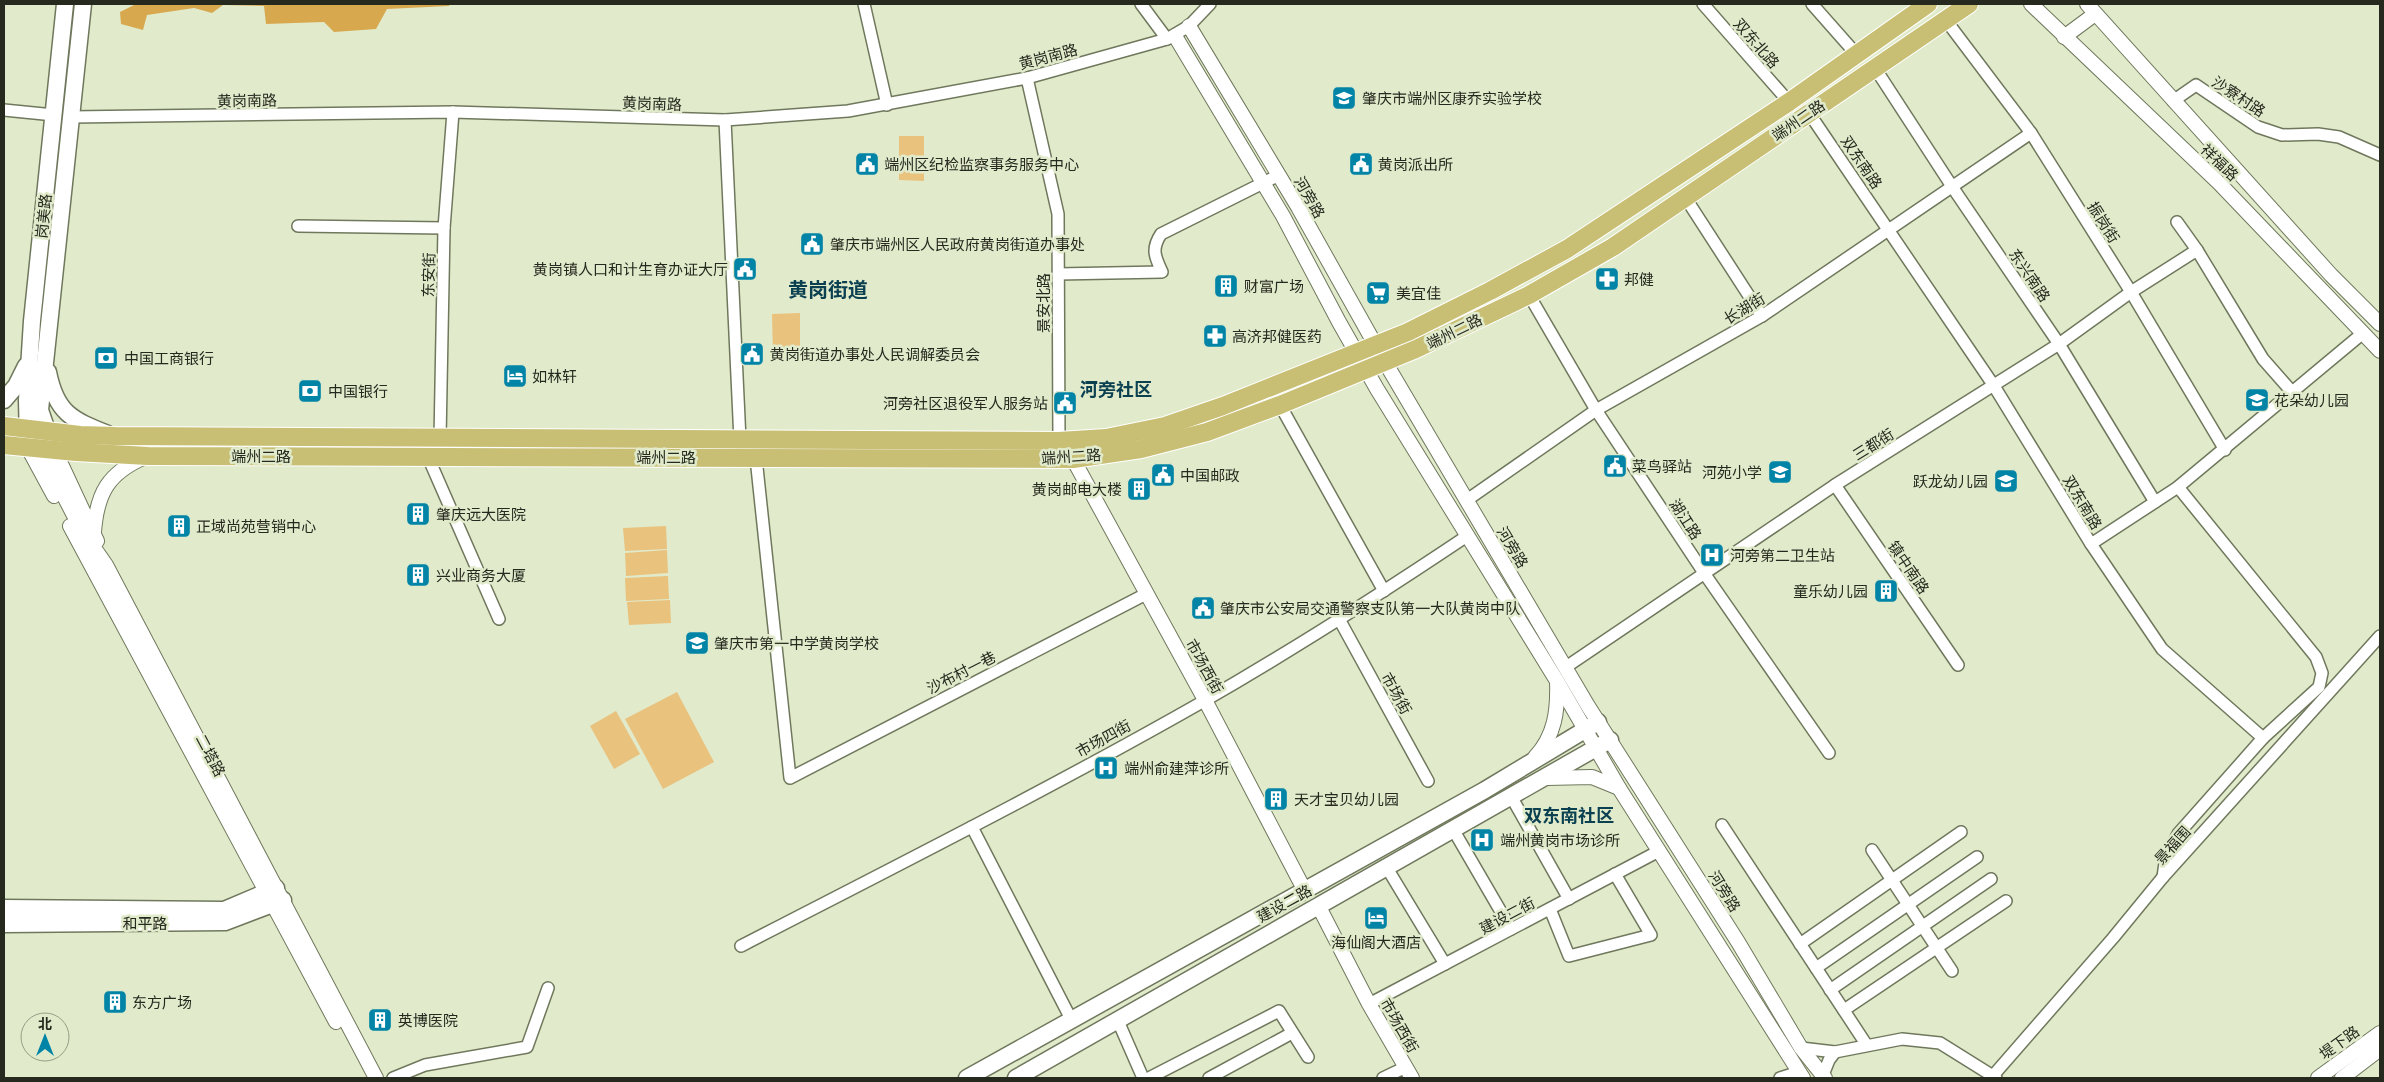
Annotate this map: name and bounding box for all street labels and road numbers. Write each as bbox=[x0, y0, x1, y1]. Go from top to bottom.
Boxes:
street label: 双东北路 bbox=[1731, 14, 1783, 72]
street label: 黄岗南路 bbox=[1017, 40, 1079, 72]
street label: 沙寮村路 bbox=[2209, 72, 2269, 120]
street label: 黄岗南路 bbox=[217, 90, 277, 110]
street label: 黄岗南路 bbox=[622, 93, 682, 113]
street label: 端州二路 bbox=[1768, 96, 1828, 144]
street label: 双东南路 bbox=[1838, 132, 1886, 192]
street label: 祥福路 bbox=[2198, 140, 2242, 184]
street label: 河旁路 bbox=[1291, 173, 1329, 221]
street label: 岗美路 bbox=[32, 193, 54, 239]
street label: 振岗街 bbox=[2084, 198, 2124, 246]
street label: 东兴南路 bbox=[2006, 245, 2054, 305]
street label: 东安街 bbox=[419, 252, 437, 298]
street label: 景安北路 bbox=[1034, 273, 1052, 333]
street label: 长湖街 bbox=[1720, 289, 1768, 327]
street label: 端州二路 bbox=[1423, 310, 1485, 352]
street label: 三都街 bbox=[1849, 424, 1897, 464]
street label: 端州二路 bbox=[1040, 445, 1102, 467]
street label: 端州二路 bbox=[231, 447, 291, 465]
street label: 端州二路 bbox=[636, 448, 696, 466]
street label: 双东南路 bbox=[2060, 472, 2106, 532]
street label: 湖江路 bbox=[1666, 495, 1706, 543]
street label: 河旁路 bbox=[1494, 523, 1532, 571]
street label: 镇中南路 bbox=[1885, 537, 1933, 597]
street label: 市场西街 bbox=[1183, 635, 1227, 697]
street label: 沙布村一巷 bbox=[923, 647, 999, 697]
street label: 市场街 bbox=[1378, 669, 1416, 717]
street label: 市场四街 bbox=[1072, 716, 1134, 760]
street label: 二塔路 bbox=[192, 731, 230, 779]
street label: 景福围 bbox=[2150, 822, 2194, 868]
street label: 河旁路 bbox=[1705, 867, 1745, 915]
street label: 建设二路 bbox=[1253, 881, 1315, 925]
street label: 建设二街 bbox=[1476, 893, 1538, 937]
street label: 和平路 bbox=[122, 914, 168, 932]
street label: 市场西街 bbox=[1377, 995, 1423, 1055]
street label: 堤下路 bbox=[2316, 1021, 2362, 1063]

